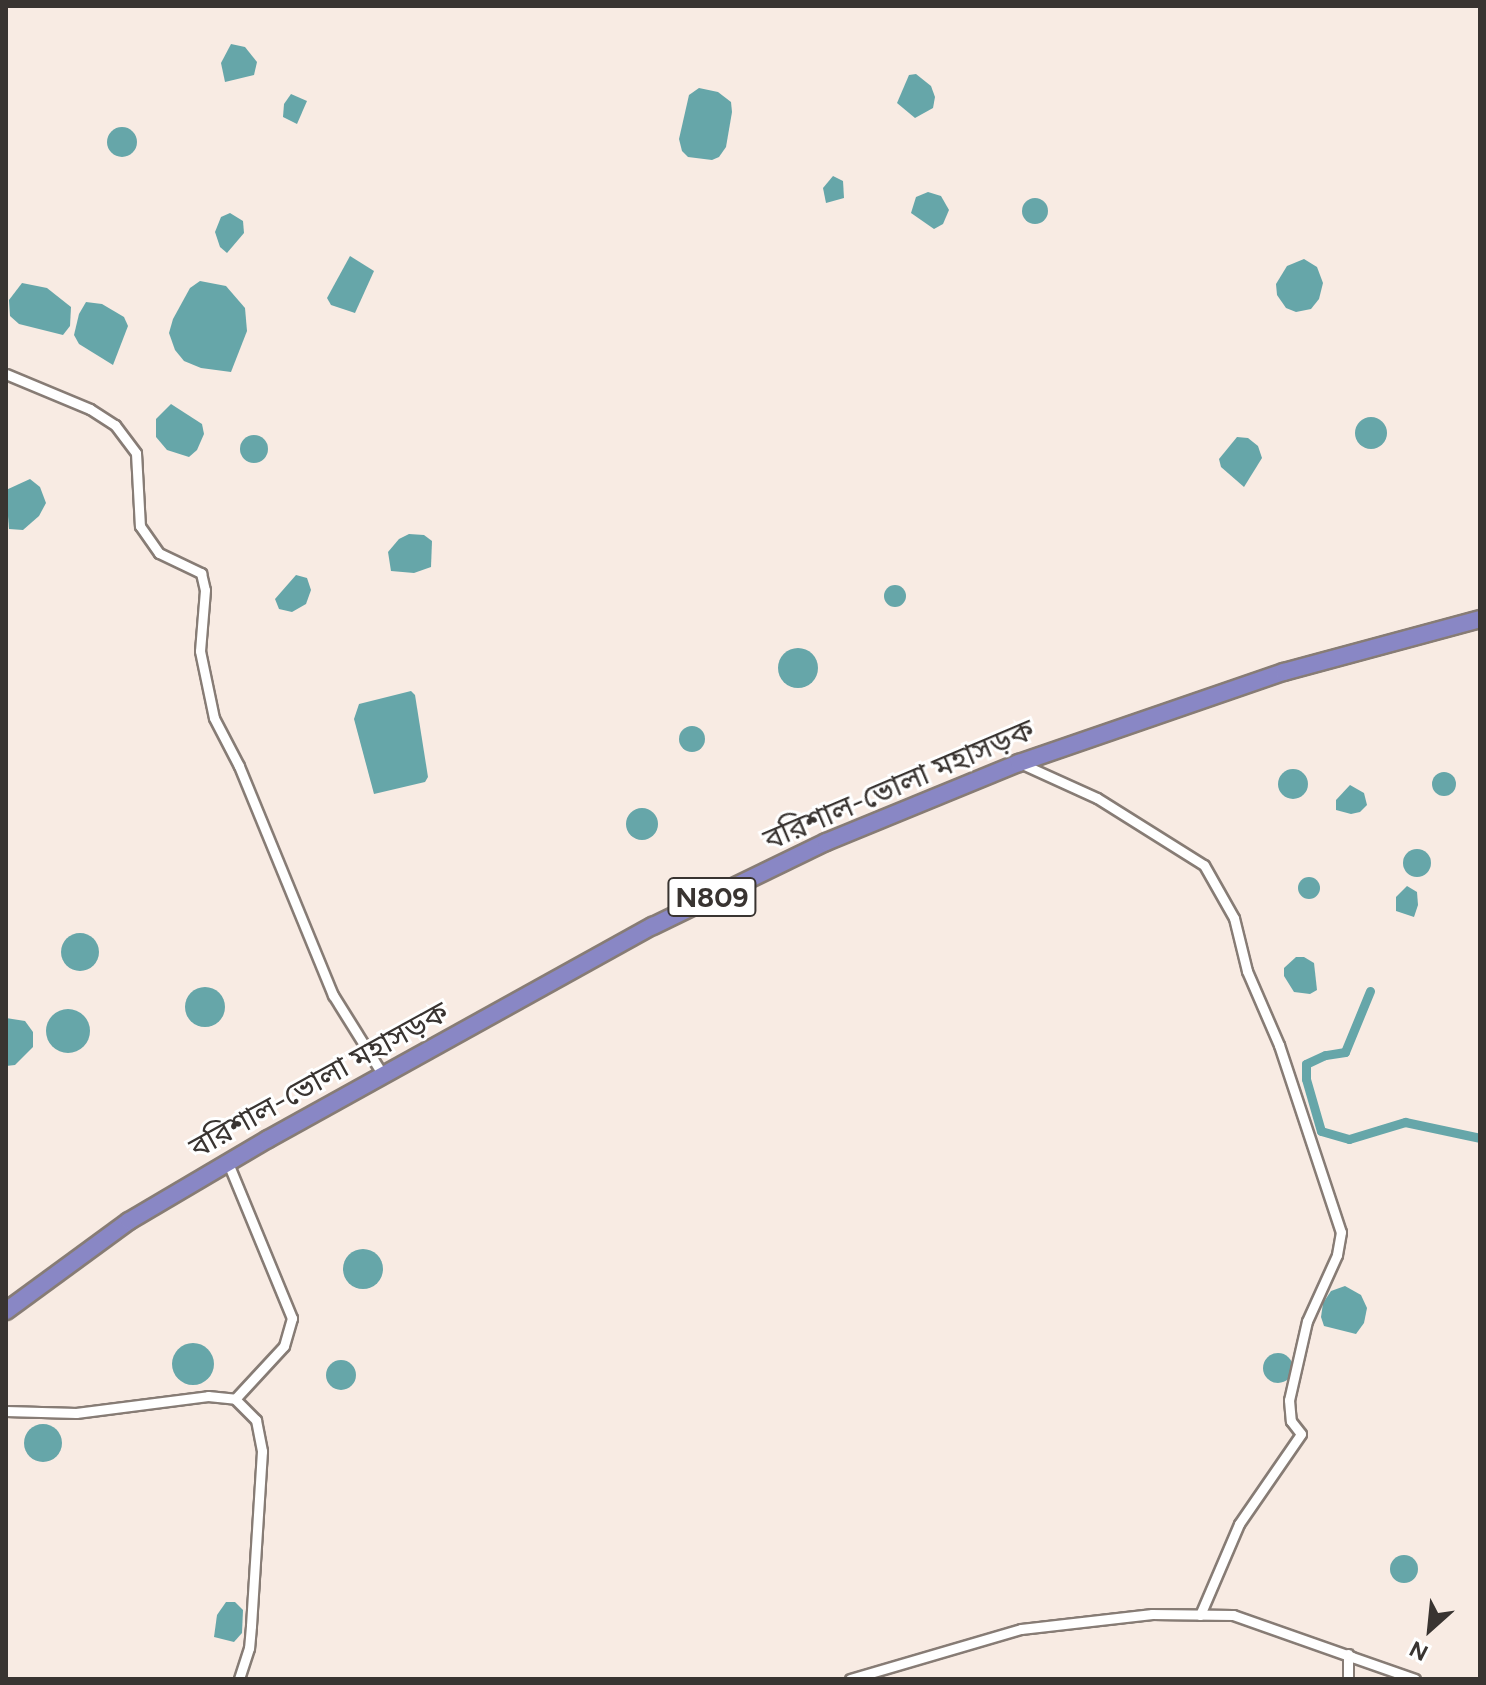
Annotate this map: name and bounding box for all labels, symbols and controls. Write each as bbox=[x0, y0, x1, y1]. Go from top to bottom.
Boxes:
street label: বরিশাল-ভোলা মহাসড়ক bbox=[758, 712, 1040, 858]
road number: N809 bbox=[666, 873, 758, 921]
street label: বরিশাল-ভোলা মহাসড়ক bbox=[183, 994, 455, 1166]
north arrow bbox=[1390, 1589, 1470, 1669]
text: N bbox=[1405, 1635, 1433, 1667]

